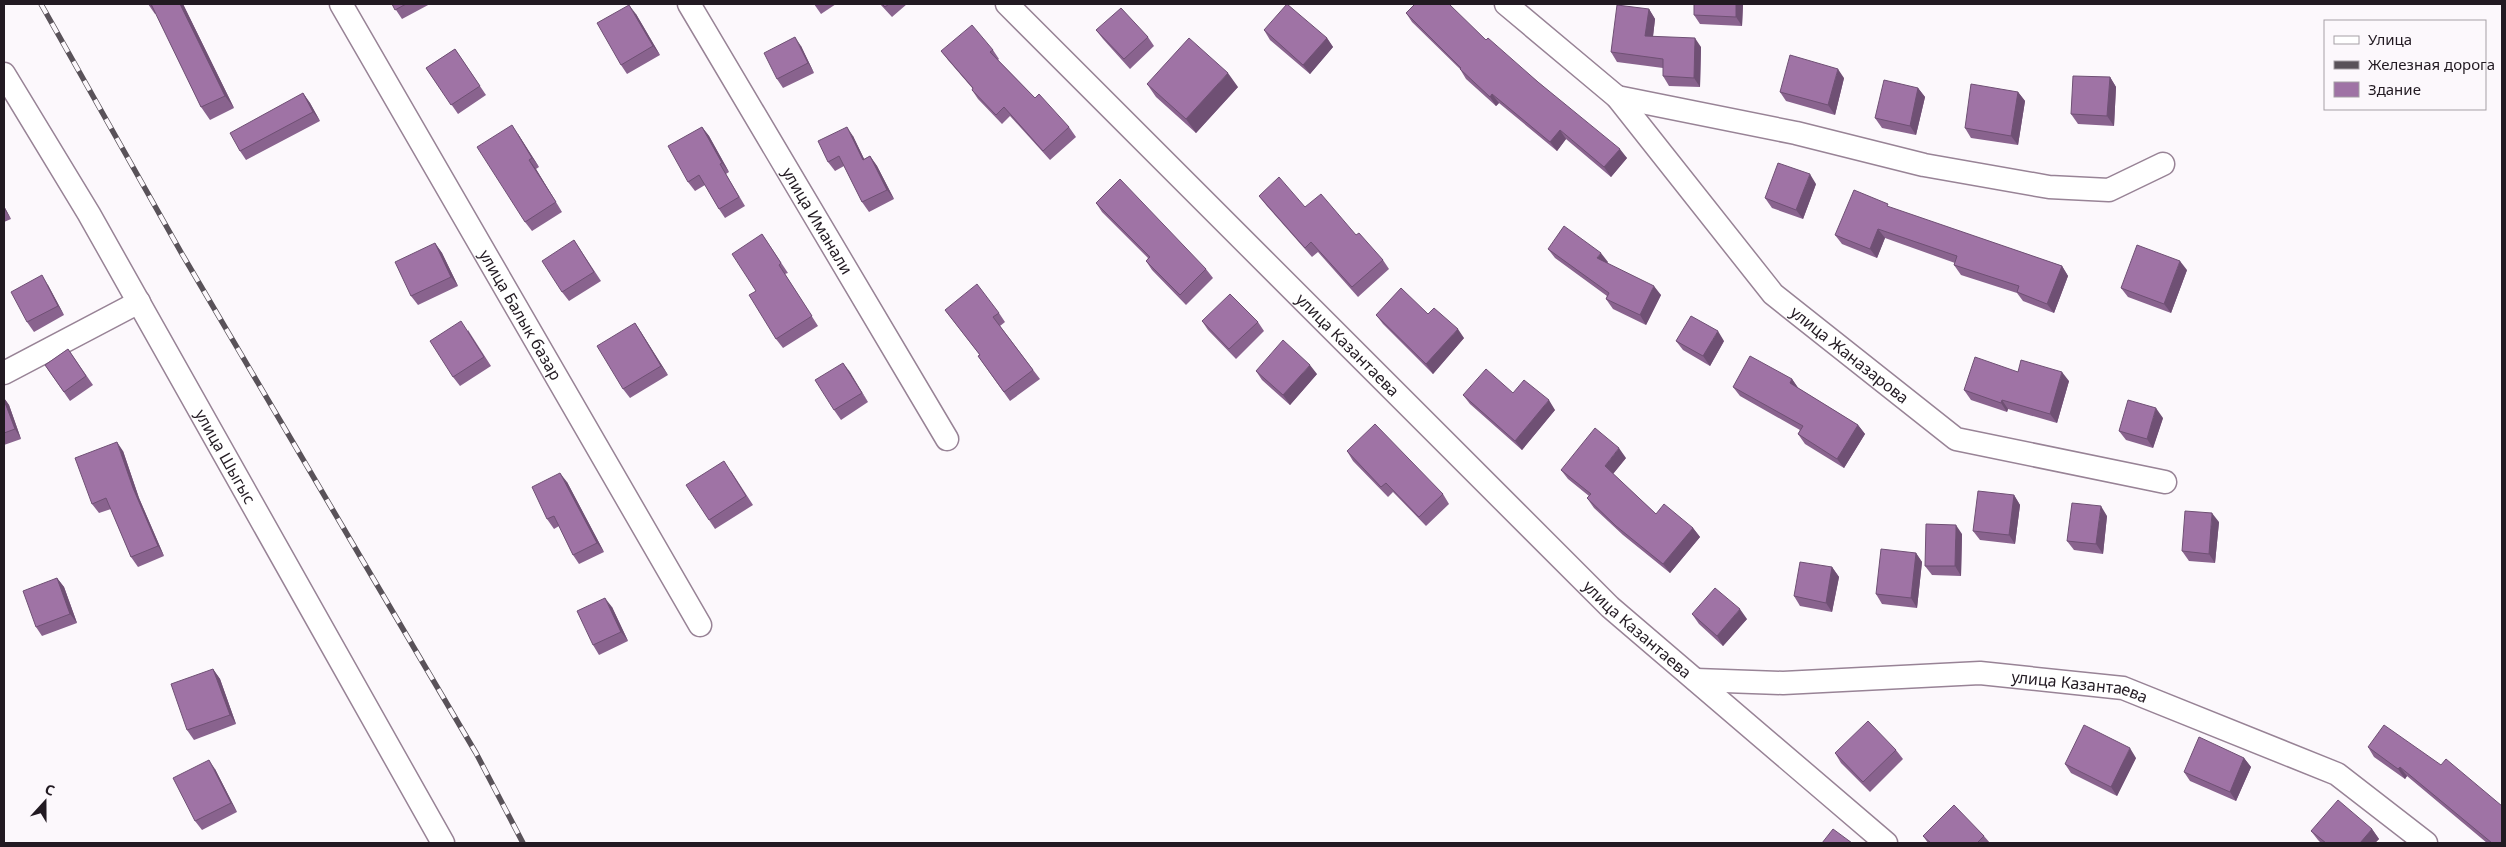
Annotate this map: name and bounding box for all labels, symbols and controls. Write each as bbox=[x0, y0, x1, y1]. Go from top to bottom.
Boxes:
legend bbox=[2324, 20, 2486, 110]
text: Улица bbox=[2368, 29, 2412, 49]
text: Железная дорога bbox=[2368, 54, 2495, 74]
text: Здание bbox=[2368, 79, 2421, 99]
street label: улица Иманали bbox=[777, 163, 858, 278]
street label: улица Балык базар bbox=[474, 245, 567, 384]
street label: улица Казантаева bbox=[1291, 288, 1404, 401]
street label: улица Жаназарова bbox=[1786, 301, 1914, 409]
street label: улица Шыгыс bbox=[190, 405, 261, 508]
street label: улица Казантаева bbox=[1578, 575, 1696, 683]
street label: улица Казантаева bbox=[2010, 665, 2151, 708]
north arrow bbox=[20, 777, 70, 827]
text: С bbox=[42, 779, 57, 800]

